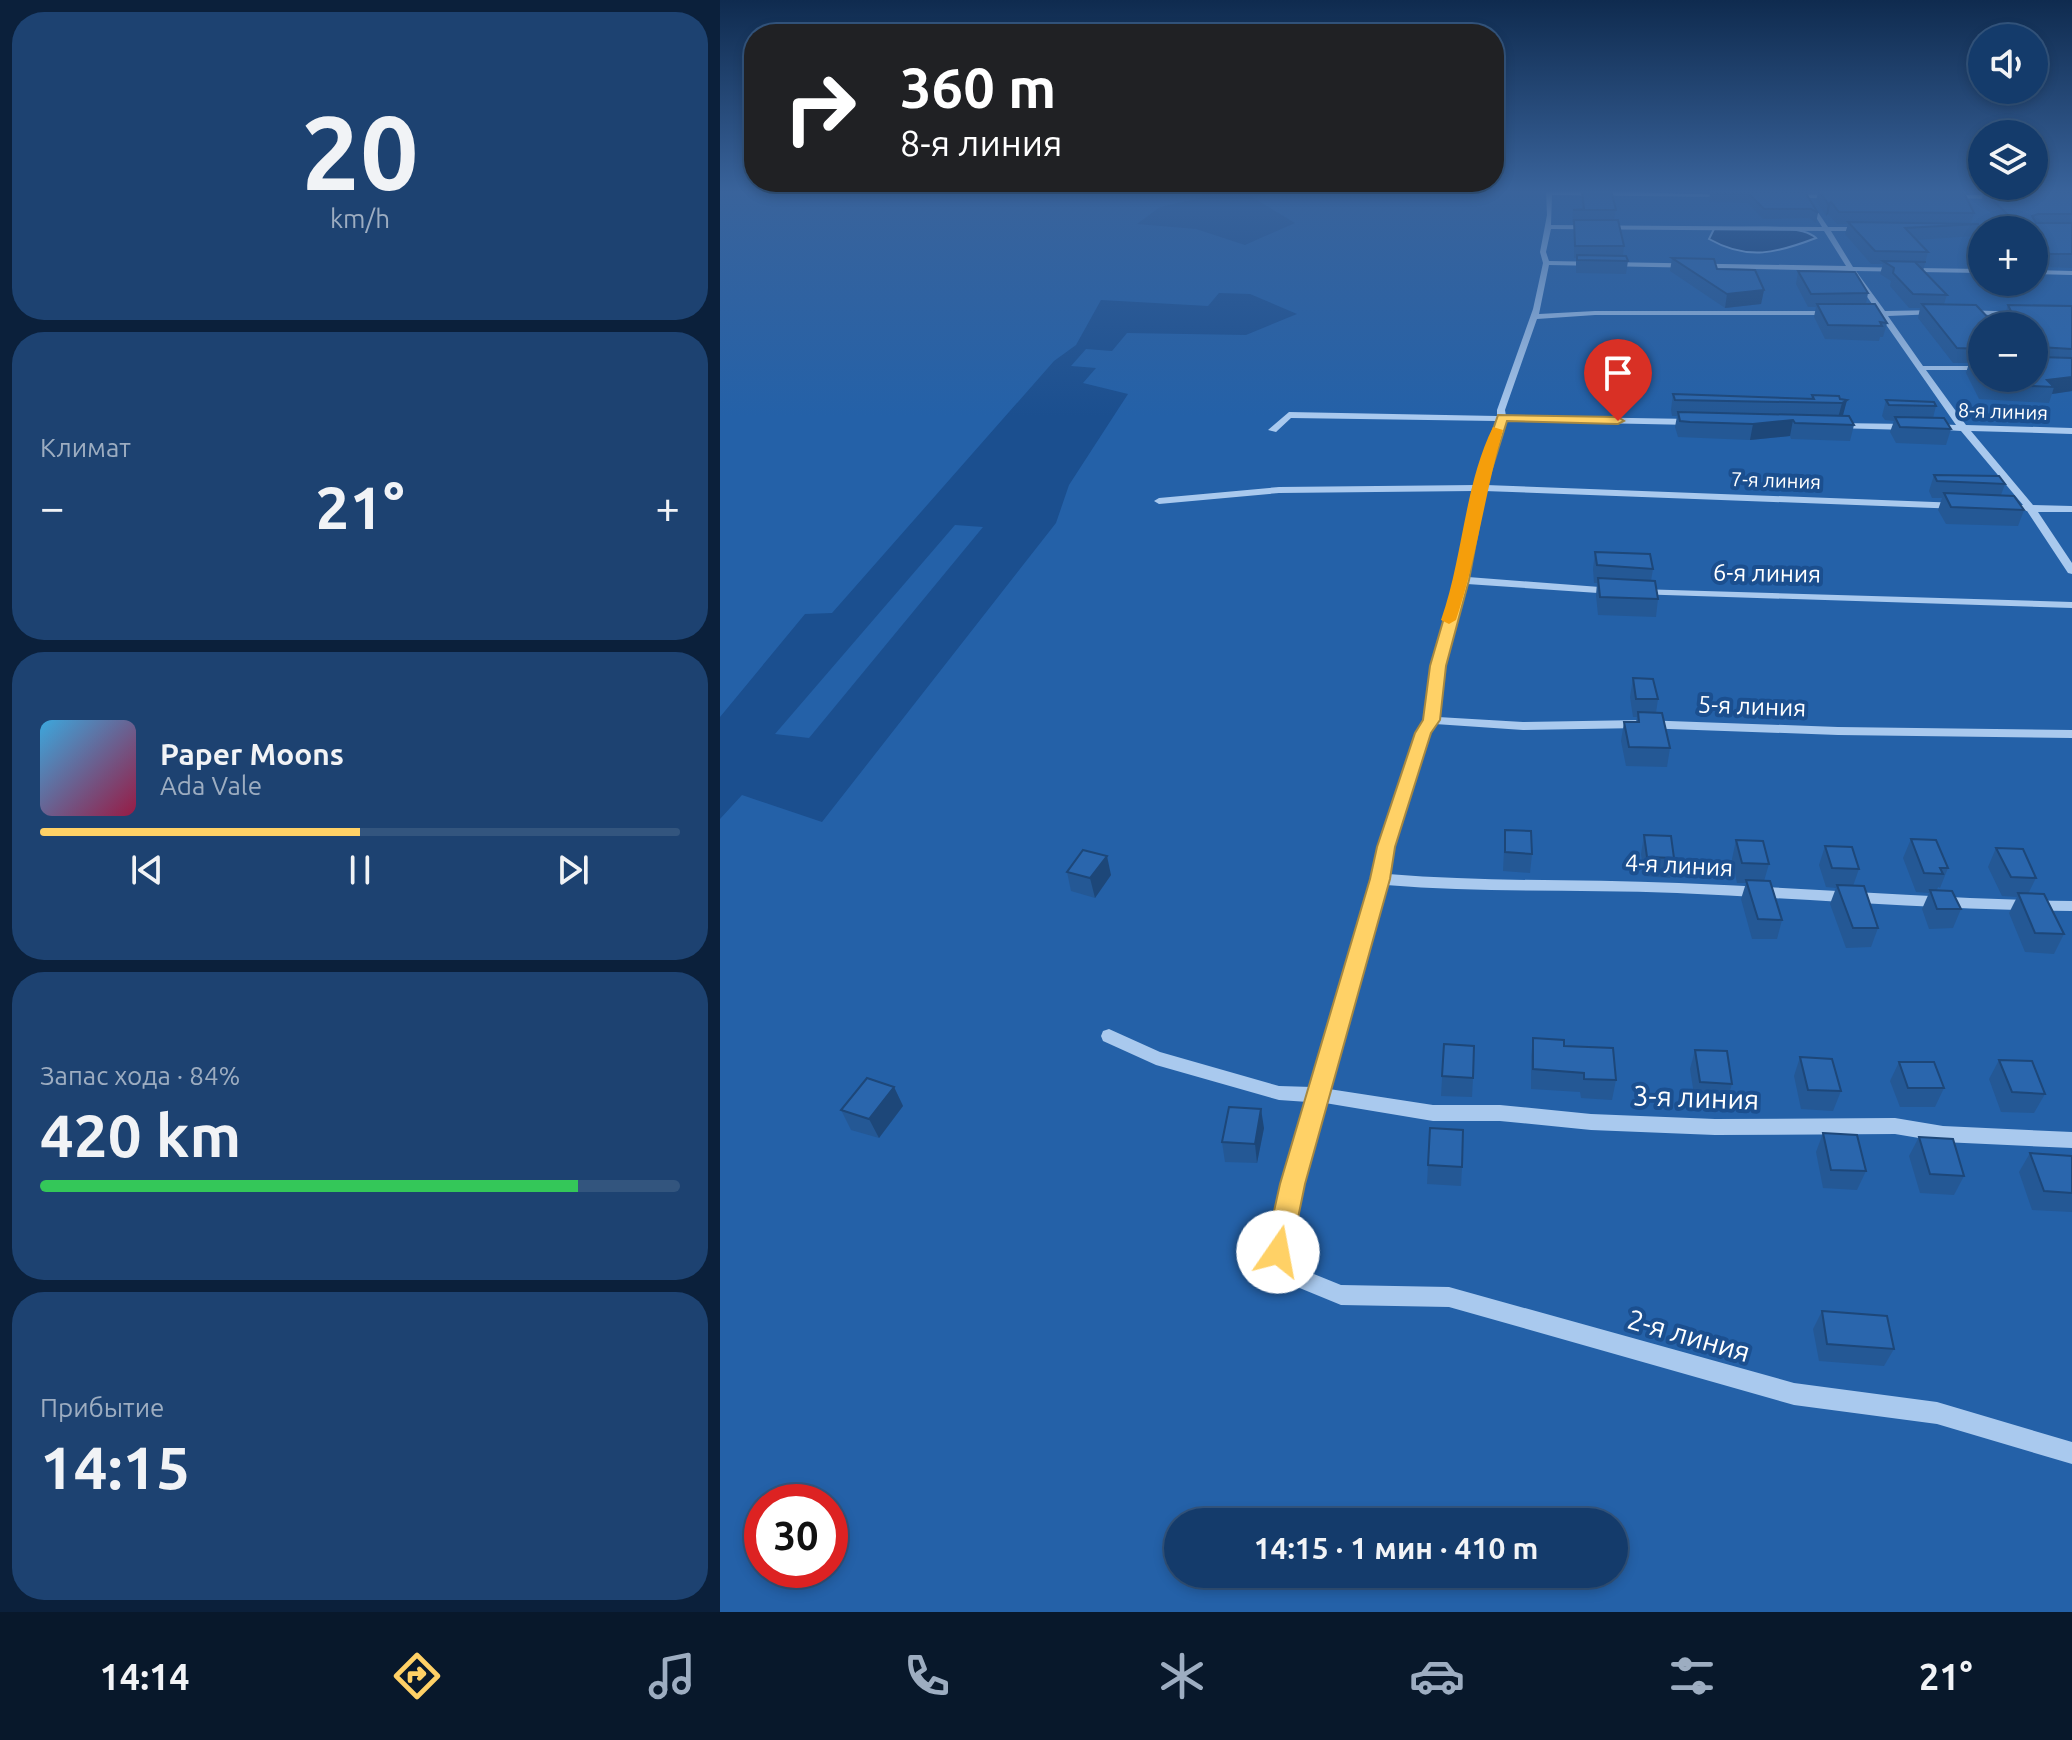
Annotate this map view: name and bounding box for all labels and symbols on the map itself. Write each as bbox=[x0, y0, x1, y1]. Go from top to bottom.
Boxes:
pin bbox=[1584, 339, 1652, 421]
street label: 8-я линия bbox=[1958, 398, 2048, 424]
street label: 7-я линия bbox=[1731, 467, 1821, 493]
street label: 6-я линия bbox=[1713, 559, 1821, 587]
street label: 5-я линия bbox=[1697, 691, 1807, 721]
street label: 4-я линия bbox=[1624, 849, 1734, 881]
street label: 3-я линия bbox=[1632, 1079, 1760, 1115]
position arrow bbox=[1236, 1210, 1320, 1294]
street label: 2-я линия bbox=[1624, 1303, 1754, 1367]
speed limit sign: 30 bbox=[744, 1484, 848, 1588]

